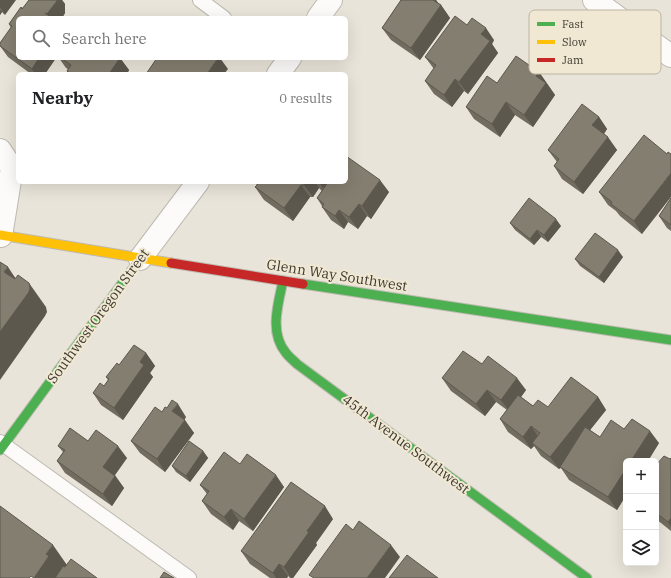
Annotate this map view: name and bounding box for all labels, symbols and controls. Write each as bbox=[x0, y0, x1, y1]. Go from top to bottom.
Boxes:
legend bbox=[529, 10, 661, 74]
search box bbox=[16, 16, 348, 60]
text: Fast bbox=[562, 17, 584, 31]
icon: search bbox=[30, 27, 52, 49]
text: Search here bbox=[62, 29, 147, 48]
text: Slow bbox=[562, 35, 587, 49]
text: Jam bbox=[562, 53, 584, 67]
text: Nearby bbox=[32, 87, 93, 109]
text: 0 results bbox=[279, 90, 332, 107]
street label: Southwest Oregon Street bbox=[43, 245, 153, 387]
street label: Glenn Way Southwest bbox=[265, 255, 409, 295]
street label: 45th Avenue Southwest bbox=[339, 390, 473, 498]
map controls bbox=[623, 458, 659, 566]
button: + bbox=[623, 458, 659, 494]
button: − bbox=[623, 494, 659, 530]
button: layers bbox=[623, 530, 659, 566]

